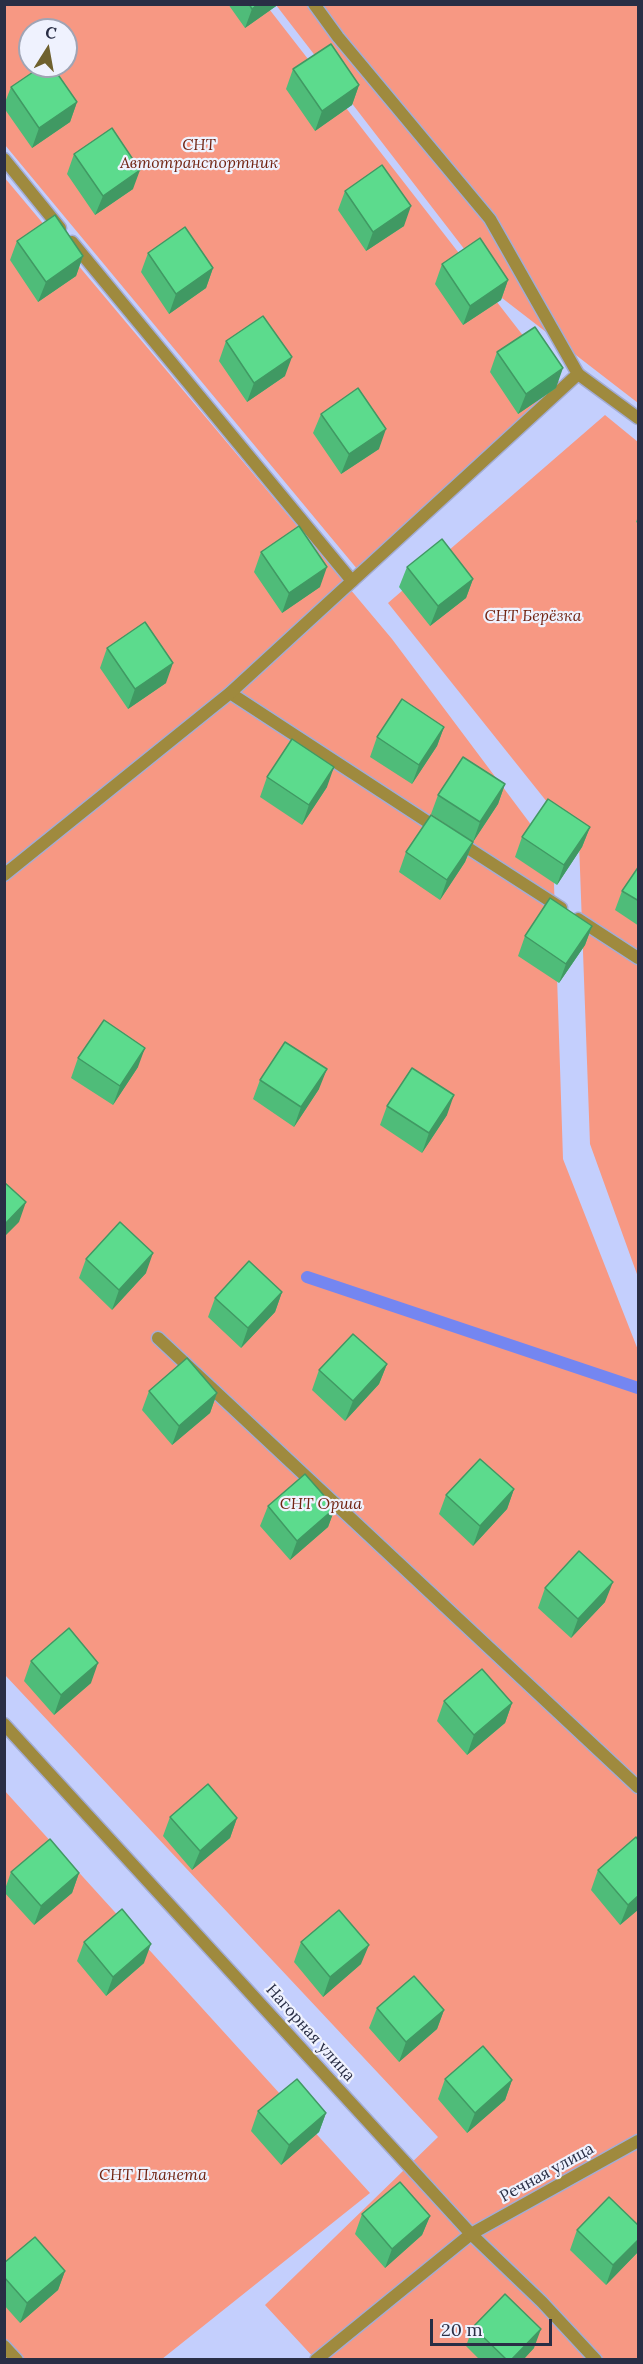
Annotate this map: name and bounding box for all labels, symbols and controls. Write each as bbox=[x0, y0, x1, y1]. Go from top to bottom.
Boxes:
north arrow bbox=[18, 18, 78, 78]
text: С bbox=[44, 21, 58, 43]
park label: СНТ Автотранспортник bbox=[120, 135, 278, 173]
park label: СНТ Берёзка bbox=[485, 606, 581, 626]
park label: СНТ Орша bbox=[280, 1494, 362, 1514]
street label: Нагорная улица bbox=[261, 1981, 359, 2085]
street label: Речная улица bbox=[497, 2139, 597, 2207]
park label: СНТ Планета bbox=[99, 2165, 207, 2185]
scale bar bbox=[433, 2307, 554, 2345]
text: 20 m bbox=[441, 2318, 483, 2341]

